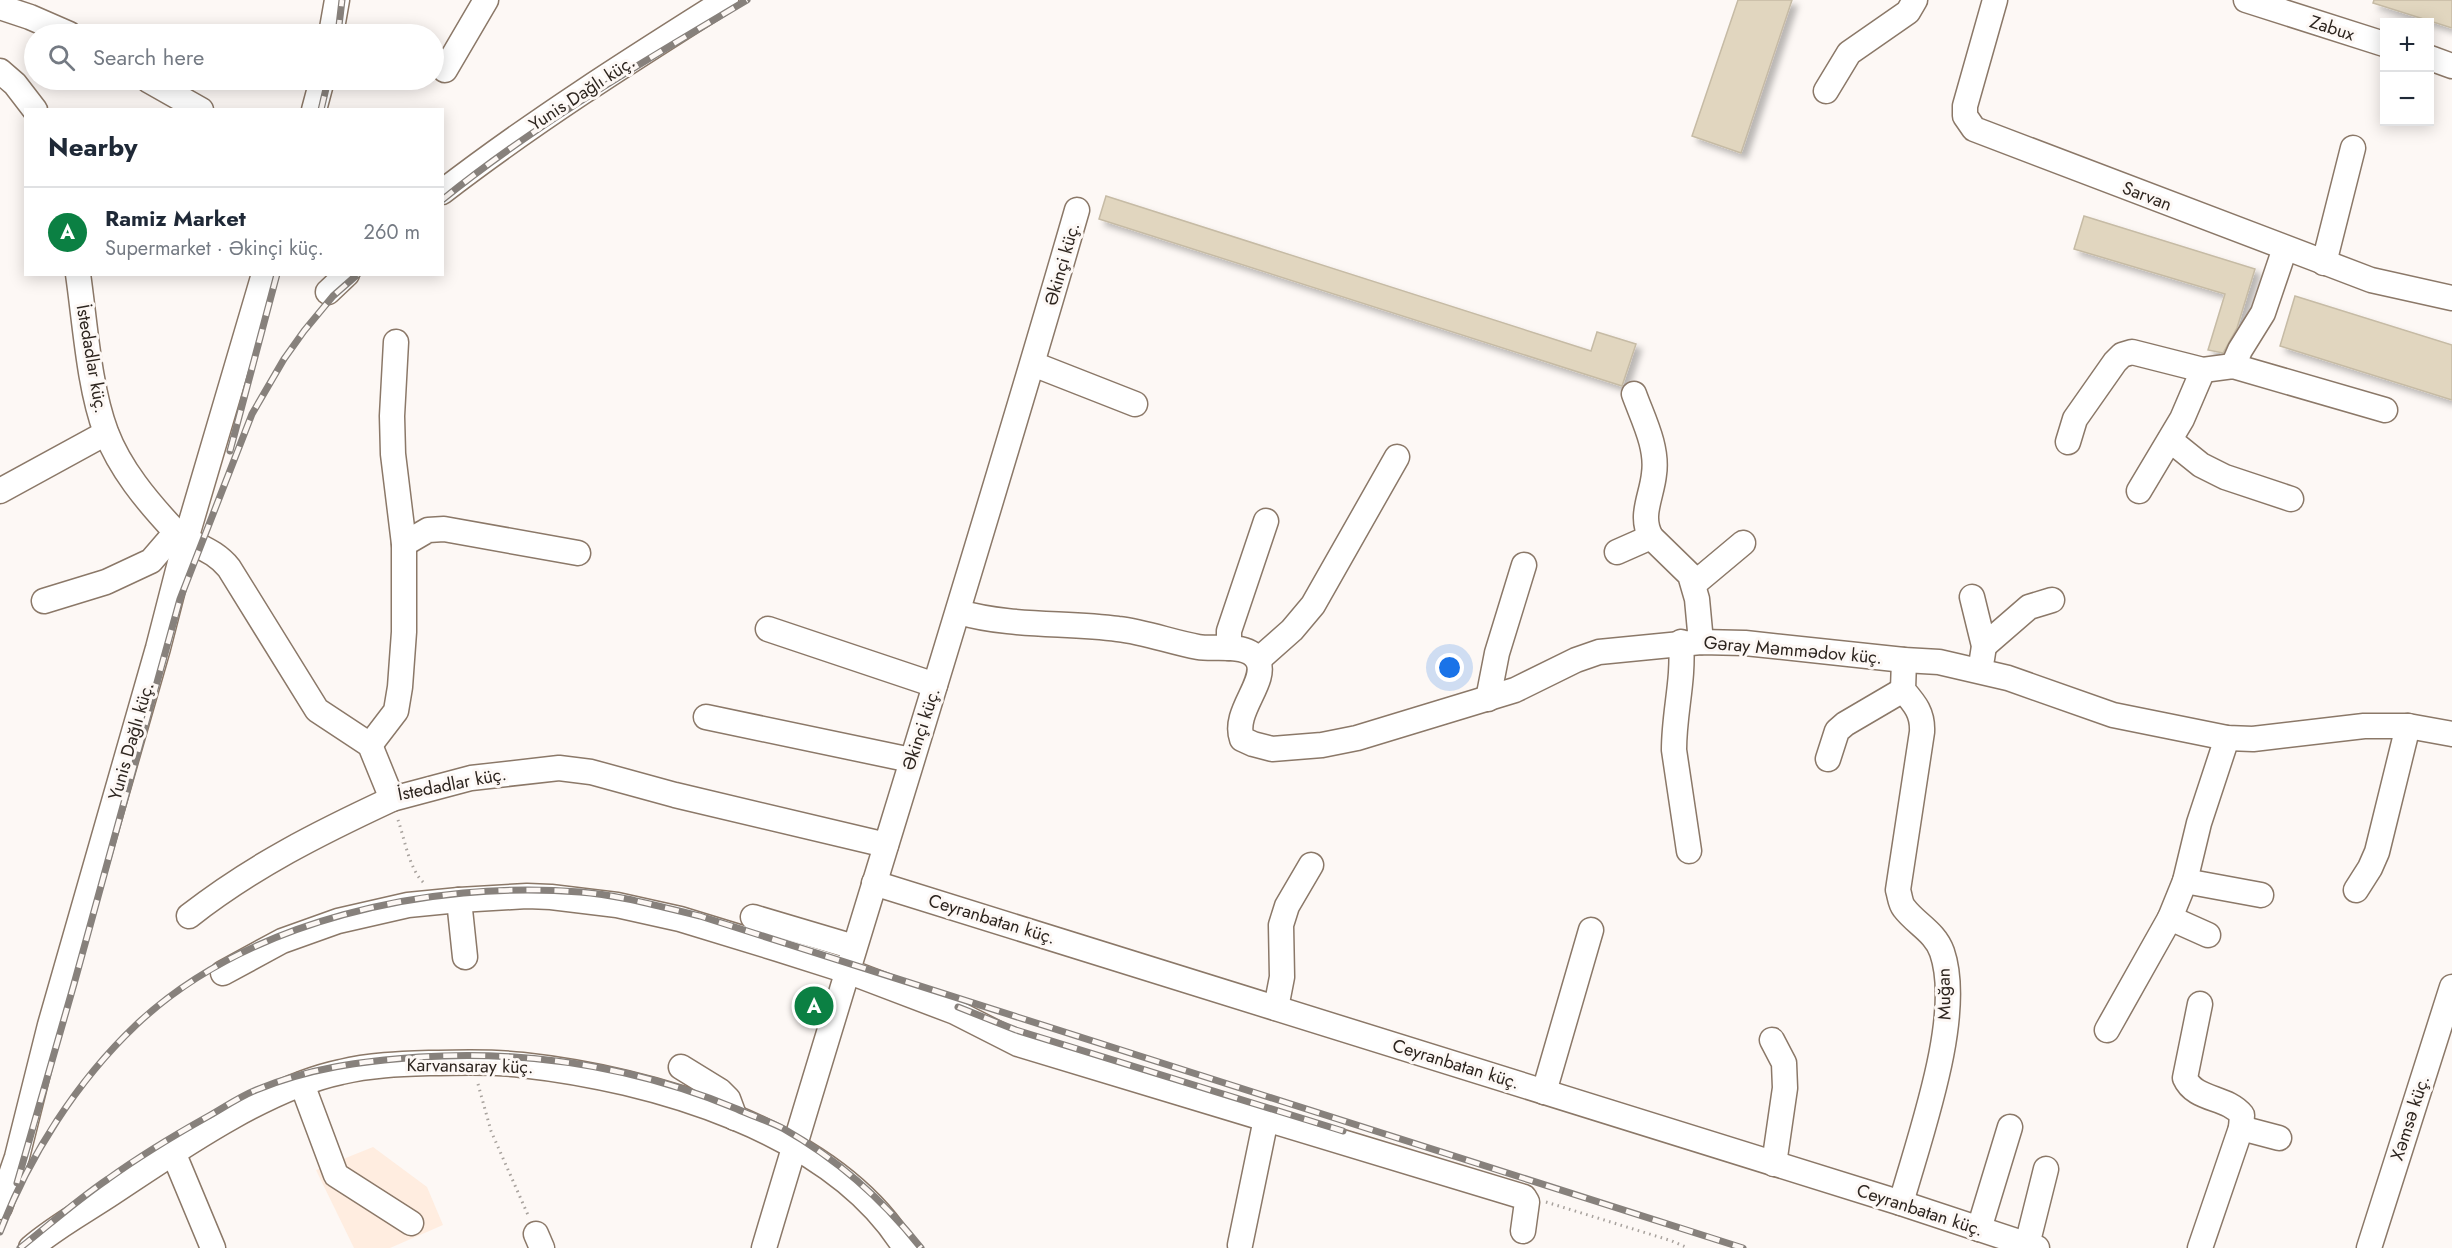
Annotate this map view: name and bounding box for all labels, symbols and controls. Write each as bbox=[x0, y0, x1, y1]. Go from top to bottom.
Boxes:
street label: Zabux bbox=[2306, 9, 2358, 48]
map controls bbox=[2380, 18, 2434, 126]
button: + bbox=[2380, 18, 2434, 72]
search box bbox=[24, 24, 444, 90]
icon: search bbox=[45, 41, 78, 74]
text: Search here bbox=[93, 41, 204, 73]
street label: Yunis Dağlı küç. bbox=[524, 49, 640, 137]
button: − bbox=[2380, 72, 2434, 126]
text: Nearby bbox=[48, 128, 137, 166]
street label: Sarvan bbox=[2118, 175, 2176, 217]
text: Ramiz Market bbox=[105, 202, 246, 234]
text: A bbox=[60, 218, 75, 247]
text: 260 m bbox=[364, 218, 420, 247]
street label: Əkinçi küç. bbox=[1038, 219, 1086, 309]
text: Supermarket · Əkinçi küç. bbox=[105, 234, 324, 263]
street label: İstedadlar küç. bbox=[70, 302, 114, 416]
street label: Gəray Məmmədov küç. bbox=[1703, 629, 1883, 671]
your location bbox=[1435, 653, 1464, 682]
street label: Yunis Dağlı küç. bbox=[102, 679, 160, 803]
street label: Əkinçi küç. bbox=[895, 684, 947, 774]
street label: İstedadlar küç. bbox=[395, 761, 509, 807]
street label: Ceyranbatan küç. bbox=[925, 887, 1059, 951]
street label: Muğan bbox=[1931, 968, 1957, 1020]
pin: A bbox=[794, 984, 834, 1028]
street label: Ceyranbatan küç. bbox=[1389, 1032, 1523, 1096]
street label: Karvansaray küç. bbox=[406, 1052, 534, 1080]
street label: Xəmsə küç. bbox=[2384, 1072, 2436, 1164]
street label: Ceyranbatan küç. bbox=[1853, 1177, 1987, 1243]

